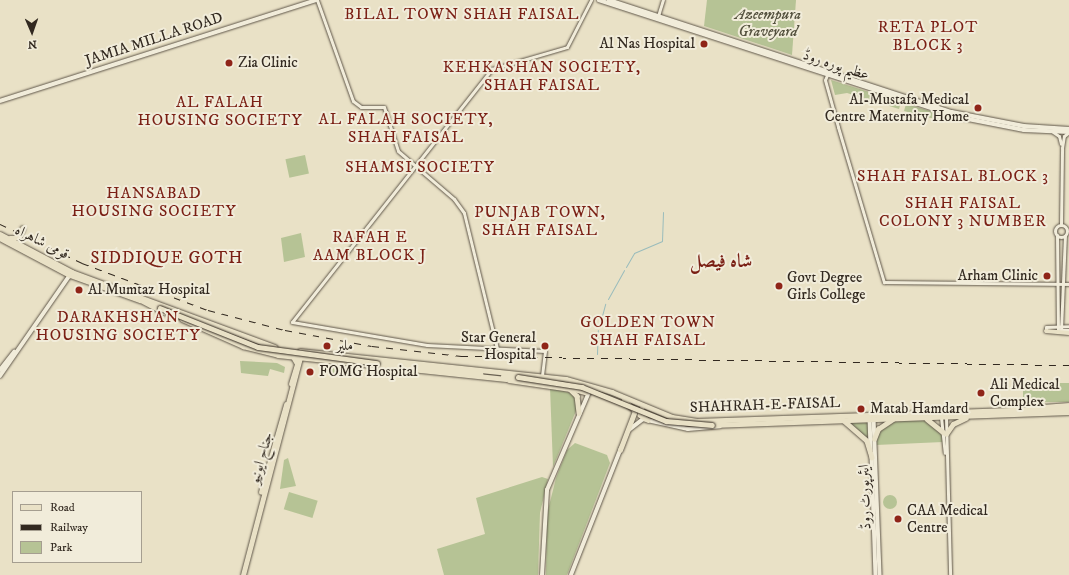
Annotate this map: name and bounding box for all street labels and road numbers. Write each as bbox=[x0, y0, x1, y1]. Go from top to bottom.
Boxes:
street label: JAMIA MILLA ROAD bbox=[83, 8, 225, 70]
street label: عظیم پورہ روڈ bbox=[801, 46, 871, 84]
street label: قومی شاہراہ bbox=[12, 221, 72, 263]
street label: SHAHRAH-E-FAISAL bbox=[690, 393, 840, 417]
street label: جناح ایونیو bbox=[245, 430, 277, 486]
street label: ایئرپورٹ روڈ bbox=[855, 464, 875, 530]

